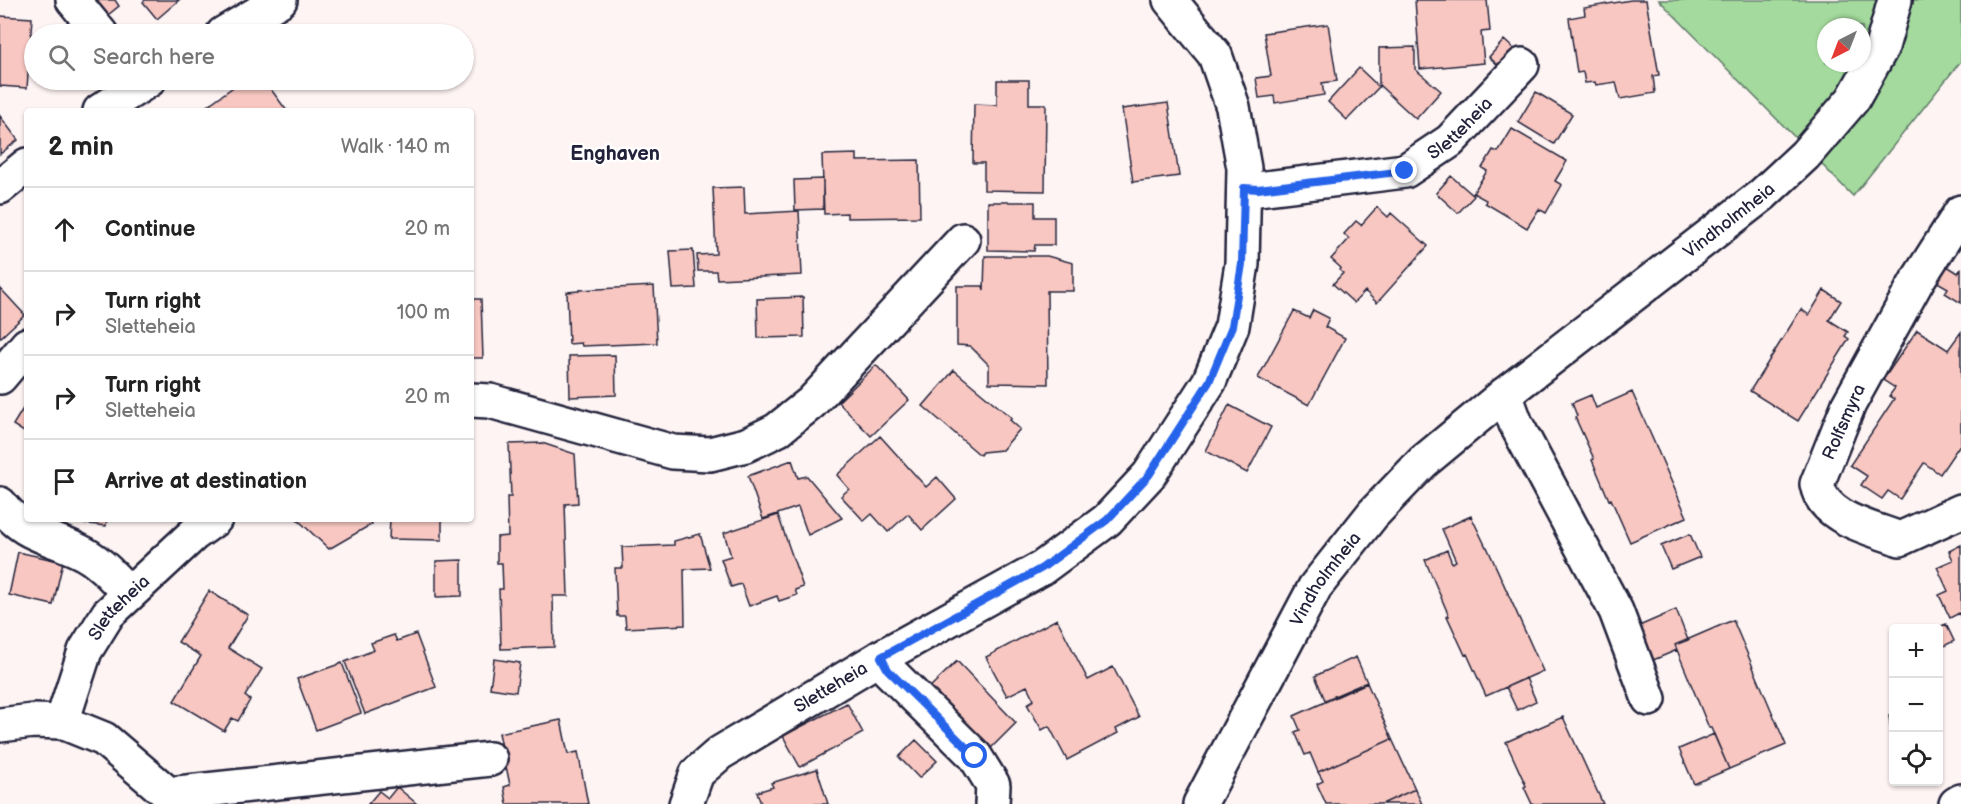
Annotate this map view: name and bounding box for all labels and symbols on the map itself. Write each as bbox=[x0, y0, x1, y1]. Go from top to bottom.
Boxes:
north arrow bbox=[1817, 18, 1871, 72]
street label: Sletteheia bbox=[1423, 93, 1497, 164]
district label: Enghaven bbox=[570, 142, 660, 166]
route end bbox=[1391, 157, 1417, 183]
street label: Vindholmheia bbox=[1679, 178, 1779, 262]
street label: Rolfsmyra bbox=[1818, 381, 1870, 463]
street label: Vindholmheia bbox=[1286, 528, 1365, 630]
street label: Sletteheia bbox=[84, 570, 154, 644]
street label: Sletteheia bbox=[790, 657, 871, 717]
route start bbox=[961, 742, 987, 768]

